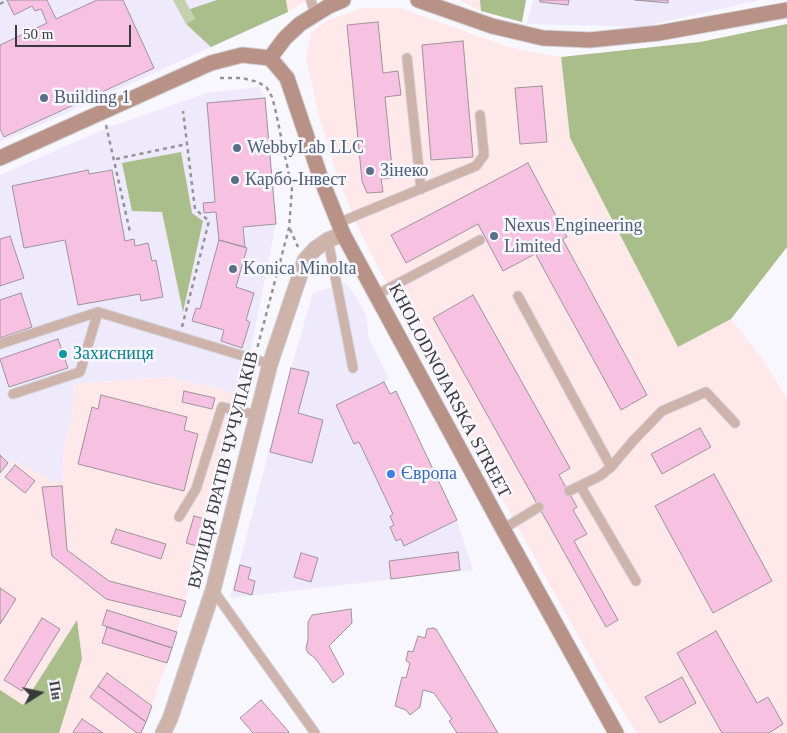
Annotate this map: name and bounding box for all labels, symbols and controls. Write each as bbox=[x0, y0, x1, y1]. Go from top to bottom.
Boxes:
scale bar bbox=[18, 15, 134, 47]
text: 50 m bbox=[23, 26, 53, 42]
place label: Building 1 bbox=[54, 87, 131, 109]
marker: Building 1 bbox=[38, 92, 50, 104]
place label: WebbyLab LLC bbox=[247, 137, 364, 159]
marker: WebbyLab LLC bbox=[231, 142, 243, 154]
place label: Зінеко bbox=[380, 160, 428, 182]
marker: Зінеко bbox=[364, 165, 376, 177]
place label: Карбо-Інвест bbox=[245, 169, 346, 191]
marker: Карбо-Інвест bbox=[229, 174, 241, 186]
place label: Nexus Engineering Limited bbox=[504, 215, 642, 258]
marker: Nexus Engineering Limited bbox=[488, 230, 500, 242]
place label: Konica Minolta bbox=[243, 258, 356, 280]
marker: Konica Minolta bbox=[227, 263, 239, 275]
street label: KHOLODNOIARSKA STREET bbox=[383, 280, 515, 502]
place label: Захисниця bbox=[73, 343, 154, 365]
marker: Захисниця bbox=[57, 348, 69, 360]
street label: ВУЛИЦЯ БРАТІВ ЧУЧУПАКІВ bbox=[184, 349, 264, 591]
place label: Європа bbox=[401, 463, 457, 485]
marker: Європа bbox=[385, 468, 397, 480]
north arrow bbox=[15, 668, 65, 718]
text: Пн bbox=[46, 680, 64, 701]

